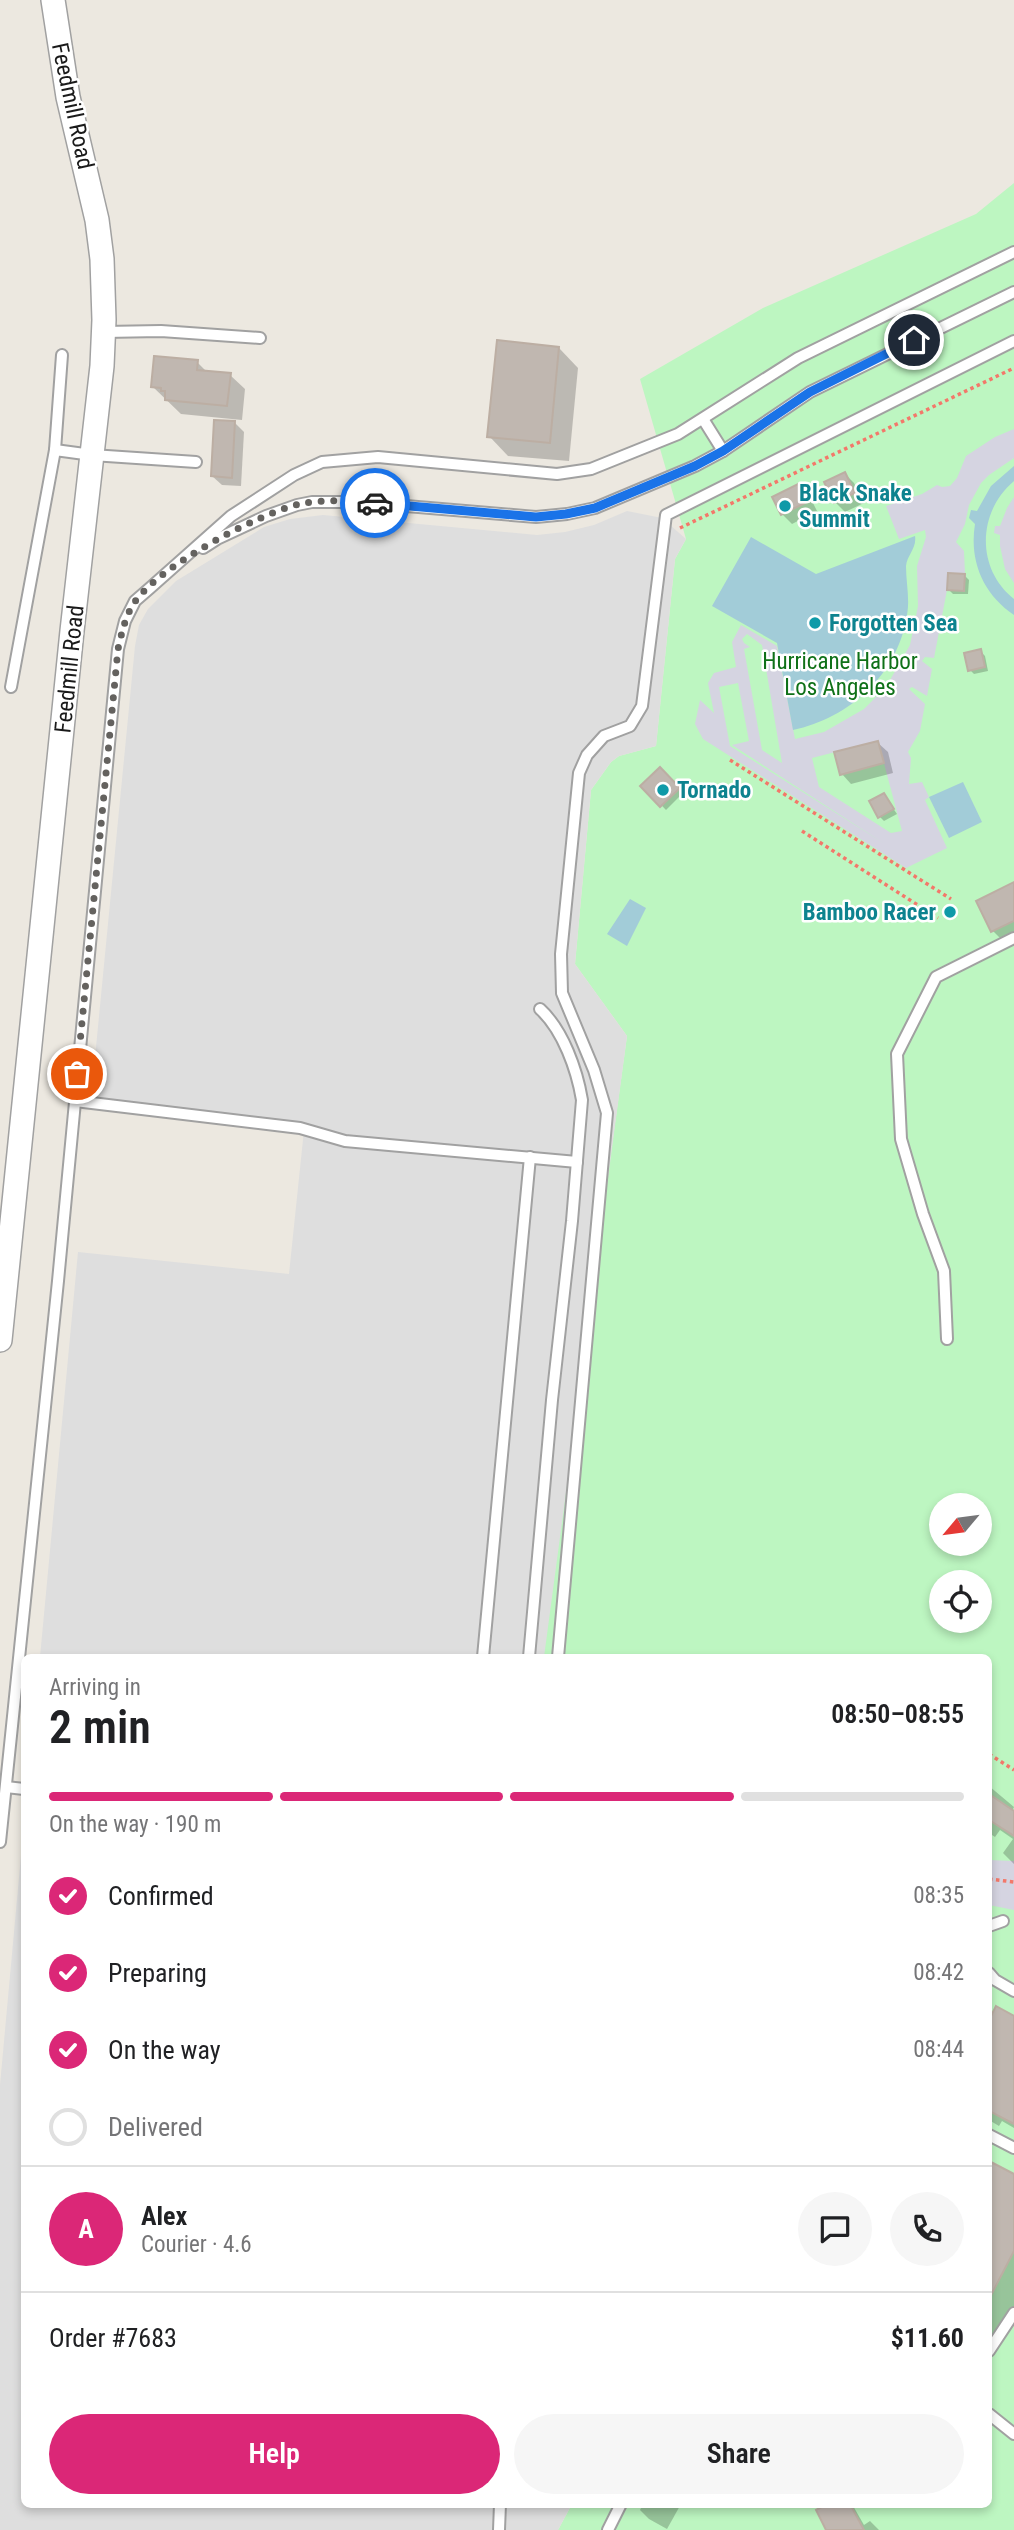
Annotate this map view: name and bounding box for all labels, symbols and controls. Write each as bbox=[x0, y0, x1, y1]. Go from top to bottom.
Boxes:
street label: Feedmill Road bbox=[46, 40, 99, 172]
pin bbox=[884, 310, 944, 370]
icon: home bbox=[895, 321, 933, 359]
courier bbox=[340, 468, 410, 538]
place label: Black Snake Summit bbox=[799, 480, 912, 533]
icon: car bbox=[356, 484, 394, 522]
marker: Black Snake Summit bbox=[777, 498, 793, 514]
street label: Feedmill Road bbox=[49, 604, 90, 734]
place label: Forgotten Sea bbox=[829, 610, 958, 637]
marker: Forgotten Sea bbox=[807, 615, 823, 631]
park label: Hurricane Harbor Los Angeles bbox=[762, 648, 918, 701]
place label: Tornado bbox=[677, 777, 751, 804]
marker: Tornado bbox=[655, 782, 671, 798]
place label: Bamboo Racer bbox=[803, 899, 936, 926]
marker: Bamboo Racer bbox=[942, 904, 958, 920]
pin bbox=[47, 1044, 107, 1104]
icon: bag bbox=[58, 1055, 96, 1093]
north arrow bbox=[929, 1493, 992, 1556]
map controls bbox=[929, 1493, 992, 1633]
button: locate bbox=[929, 1570, 992, 1633]
text: Arriving in bbox=[49, 1674, 141, 1701]
text: 08:50–08:55 bbox=[831, 1699, 964, 1729]
text: 2 min bbox=[49, 1700, 151, 1754]
text: On the way · 190 m bbox=[49, 1811, 221, 1838]
icon: check bbox=[49, 1877, 87, 1915]
text: Confirmed bbox=[108, 1881, 214, 1911]
text: 08:35 bbox=[913, 1882, 964, 1909]
icon: check bbox=[49, 1954, 87, 1992]
text: Preparing bbox=[108, 1958, 207, 1988]
text: 08:42 bbox=[913, 1959, 964, 1986]
icon: check bbox=[49, 2031, 87, 2069]
text: On the way bbox=[108, 2035, 221, 2065]
text: 08:44 bbox=[913, 2036, 964, 2063]
text: Delivered bbox=[108, 2112, 203, 2142]
button: chat bbox=[798, 2192, 872, 2266]
button: phone bbox=[890, 2192, 964, 2266]
text: Alex bbox=[141, 2201, 187, 2231]
text: A bbox=[78, 2214, 94, 2244]
text: Courier · 4.6 bbox=[141, 2231, 252, 2258]
text: Order #7683 bbox=[49, 2323, 177, 2353]
text: $11.60 bbox=[891, 2323, 964, 2353]
button: Help bbox=[49, 2414, 500, 2494]
button: Share bbox=[514, 2414, 964, 2494]

